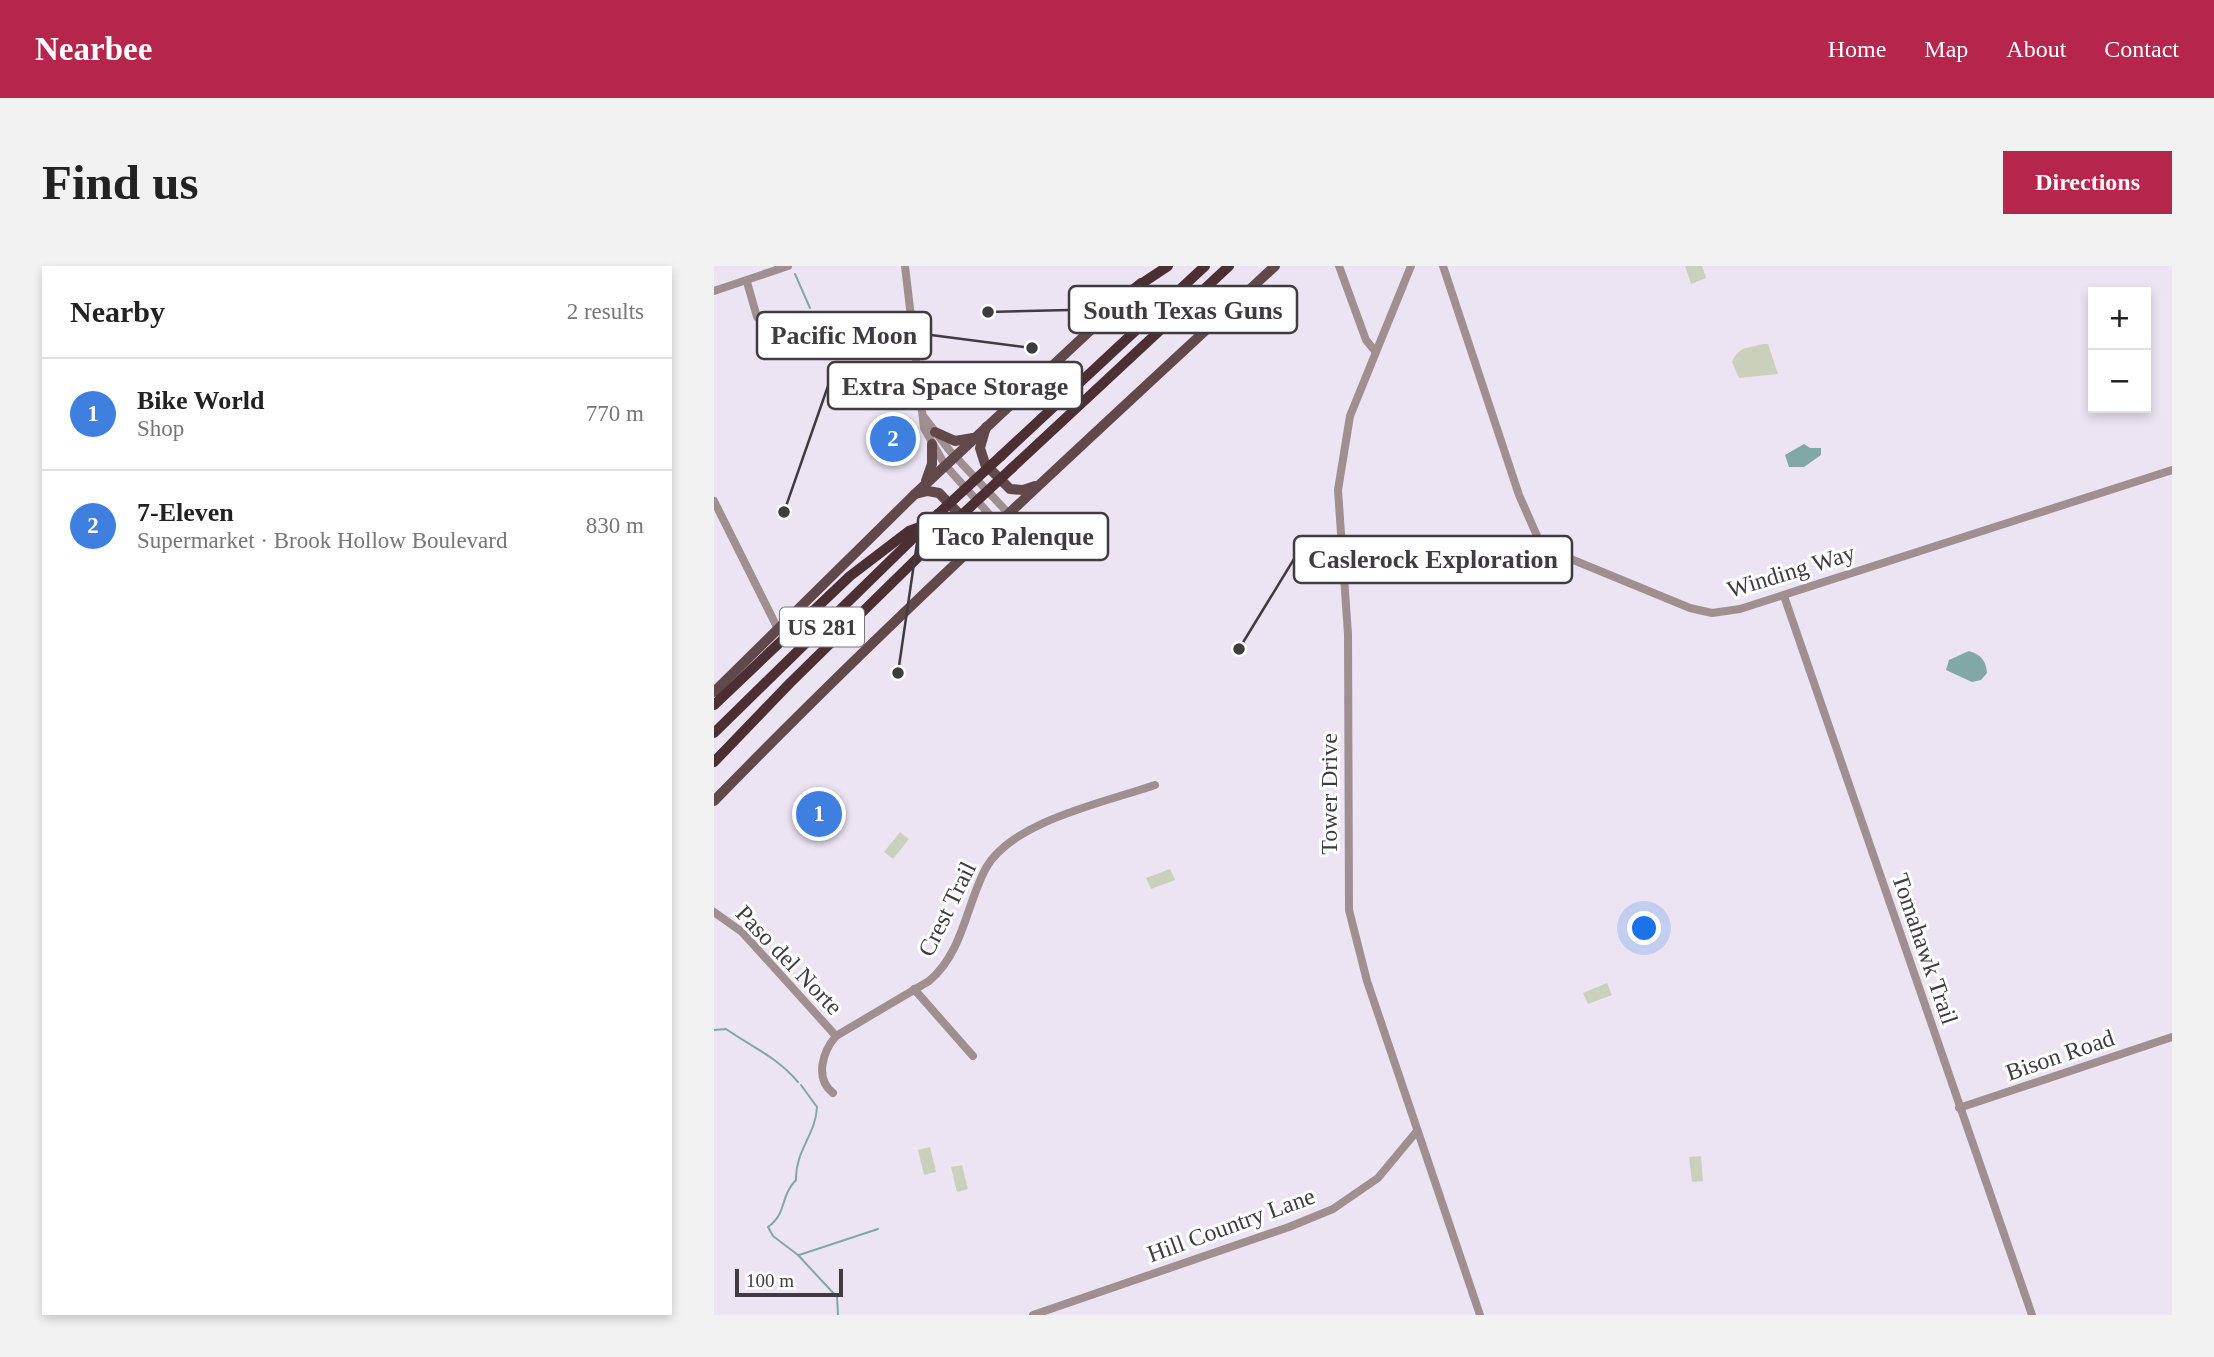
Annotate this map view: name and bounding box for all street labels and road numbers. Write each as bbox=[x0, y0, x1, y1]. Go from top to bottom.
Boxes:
street label: Winding Way bbox=[1724, 539, 1858, 603]
road number: US 281 bbox=[780, 608, 864, 646]
street label: Tower Drive bbox=[1316, 733, 1342, 855]
street label: Crest Trail bbox=[913, 857, 981, 961]
street label: Tomahawk Trail bbox=[1887, 870, 1963, 1028]
street label: Paso del Norte bbox=[731, 900, 847, 1020]
street label: Bison Road bbox=[2002, 1024, 2118, 1086]
street label: Hill Country Lane bbox=[1144, 1183, 1318, 1267]

